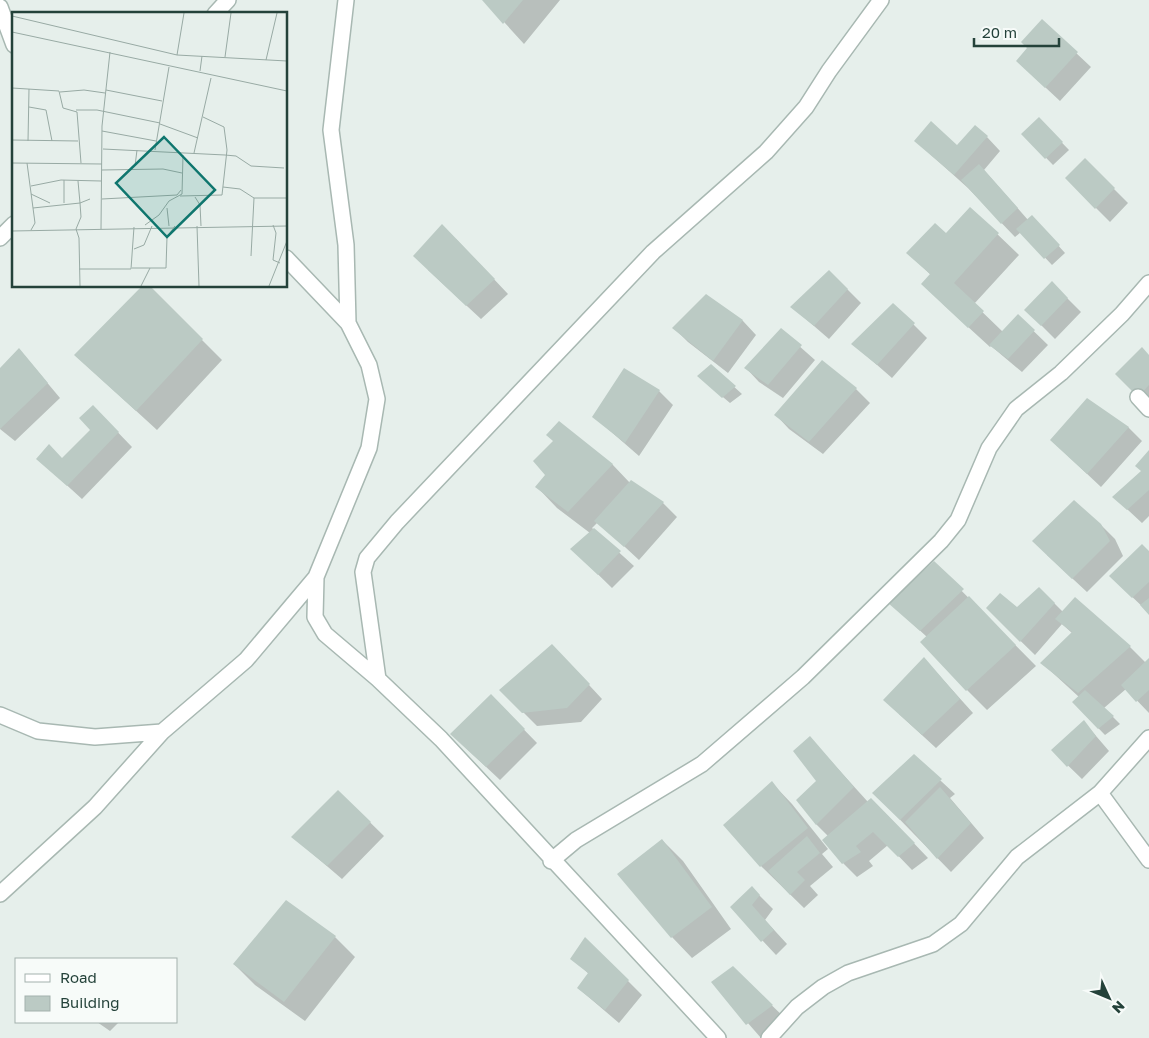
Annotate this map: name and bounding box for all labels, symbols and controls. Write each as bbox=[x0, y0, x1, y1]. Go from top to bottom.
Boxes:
inset map bbox=[12, 12, 288, 288]
scale bar bbox=[974, 15, 1059, 47]
text: 20 m bbox=[982, 23, 1017, 41]
legend bbox=[15, 958, 178, 1023]
text: Road bbox=[60, 968, 97, 986]
north arrow bbox=[1084, 973, 1134, 1023]
text: Building bbox=[60, 993, 120, 1011]
text: N bbox=[1109, 998, 1129, 1017]

